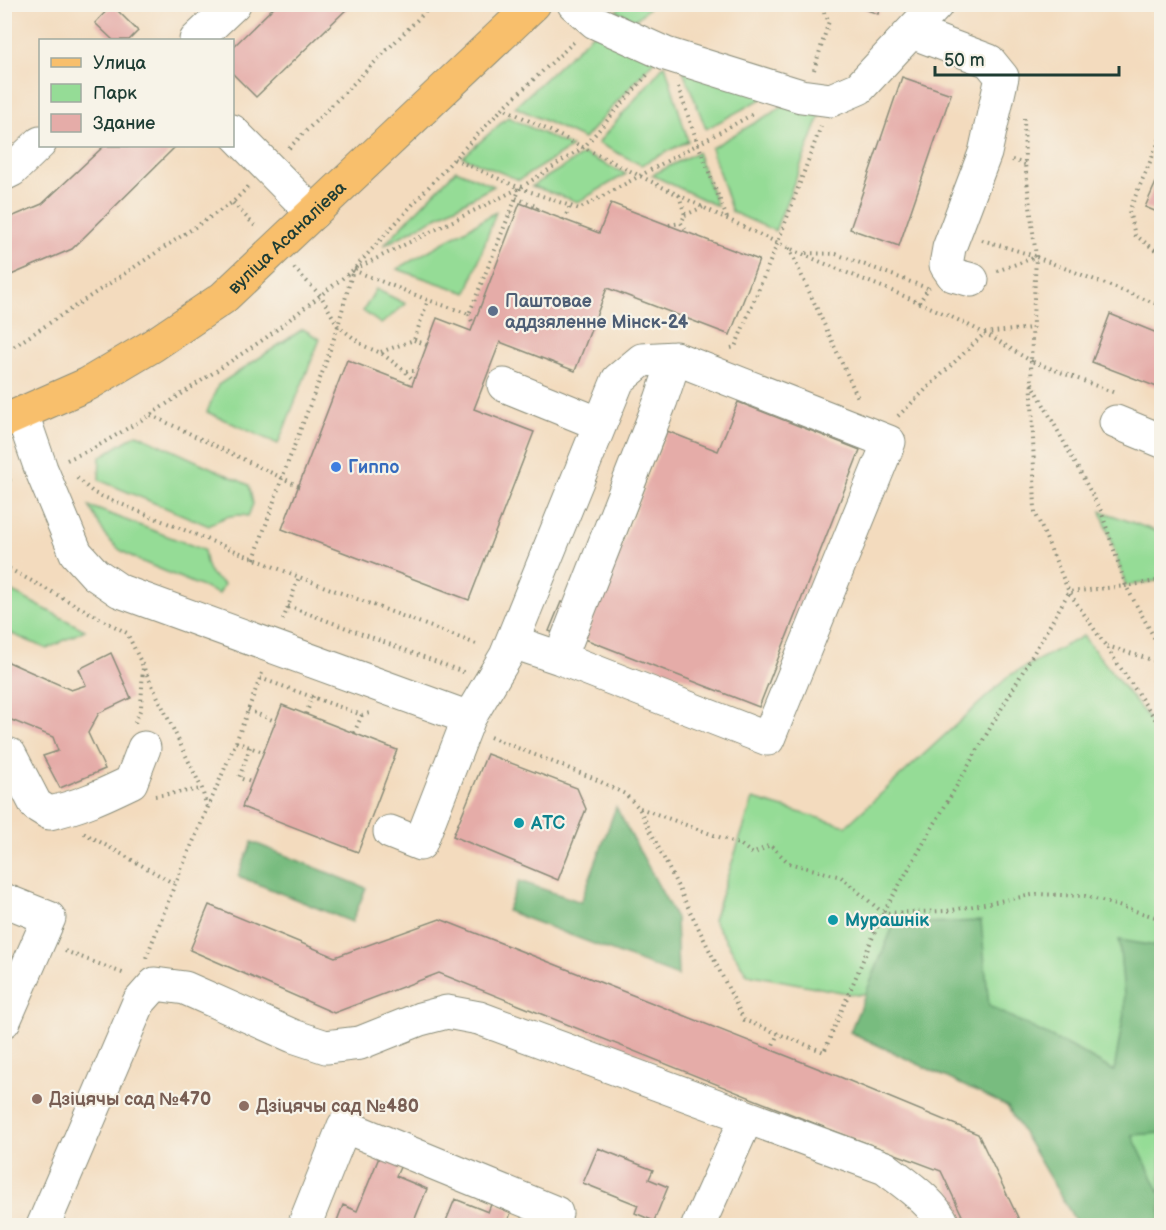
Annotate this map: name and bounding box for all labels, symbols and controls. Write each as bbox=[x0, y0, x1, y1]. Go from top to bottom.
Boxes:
legend bbox=[39, 39, 234, 147]
scale bar bbox=[935, 39, 1120, 77]
text: 50 m bbox=[944, 50, 985, 71]
text: Улица bbox=[93, 53, 147, 74]
text: Парк bbox=[93, 83, 137, 104]
text: Здание bbox=[93, 113, 155, 134]
street label: вуліца Асаналіева bbox=[224, 177, 351, 299]
place label: Паштовае аддзяленне Мінск-24 bbox=[505, 291, 689, 333]
marker: Паштовае аддзяленне Мінск-24 bbox=[486, 304, 500, 318]
place label: Гиппо bbox=[348, 457, 399, 478]
marker: Гиппо bbox=[329, 460, 343, 474]
place label: АТС bbox=[530, 813, 565, 834]
marker: АТС bbox=[512, 816, 526, 830]
place label: Мурашнік bbox=[845, 910, 929, 931]
marker: Мурашнік bbox=[826, 913, 840, 927]
place label: Дзіцячы сад №470 bbox=[49, 1089, 211, 1110]
marker: Дзіцячы сад №470 bbox=[30, 1092, 44, 1106]
place label: Дзіцячы сад №480 bbox=[256, 1096, 419, 1117]
marker: Дзіцячы сад №480 bbox=[237, 1099, 251, 1113]

